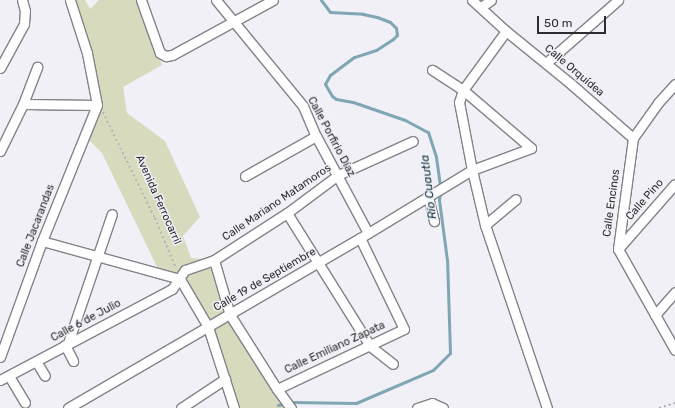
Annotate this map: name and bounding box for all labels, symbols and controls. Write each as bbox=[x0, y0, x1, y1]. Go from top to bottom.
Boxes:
scale bar bbox=[539, 8, 608, 34]
text: 50 m bbox=[544, 16, 572, 30]
street label: Calle Orquídea bbox=[542, 42, 606, 100]
street label: Calle Porfirio Díaz bbox=[304, 95, 358, 179]
street label: Avenida Ferrocarril bbox=[132, 153, 184, 247]
water label: Río Cuautla bbox=[418, 154, 440, 220]
street label: Calle Mariano Matamoros bbox=[220, 162, 334, 244]
street label: Calle Encinos bbox=[601, 168, 623, 238]
street label: Calle Pino bbox=[624, 177, 666, 223]
street label: Calle Jacarandas bbox=[14, 183, 58, 269]
street label: Calle 19 de Septiembre bbox=[211, 245, 319, 315]
street label: Calle 6 de Julio bbox=[49, 297, 123, 345]
street label: Calle Emiliano Zapata bbox=[283, 319, 387, 377]

